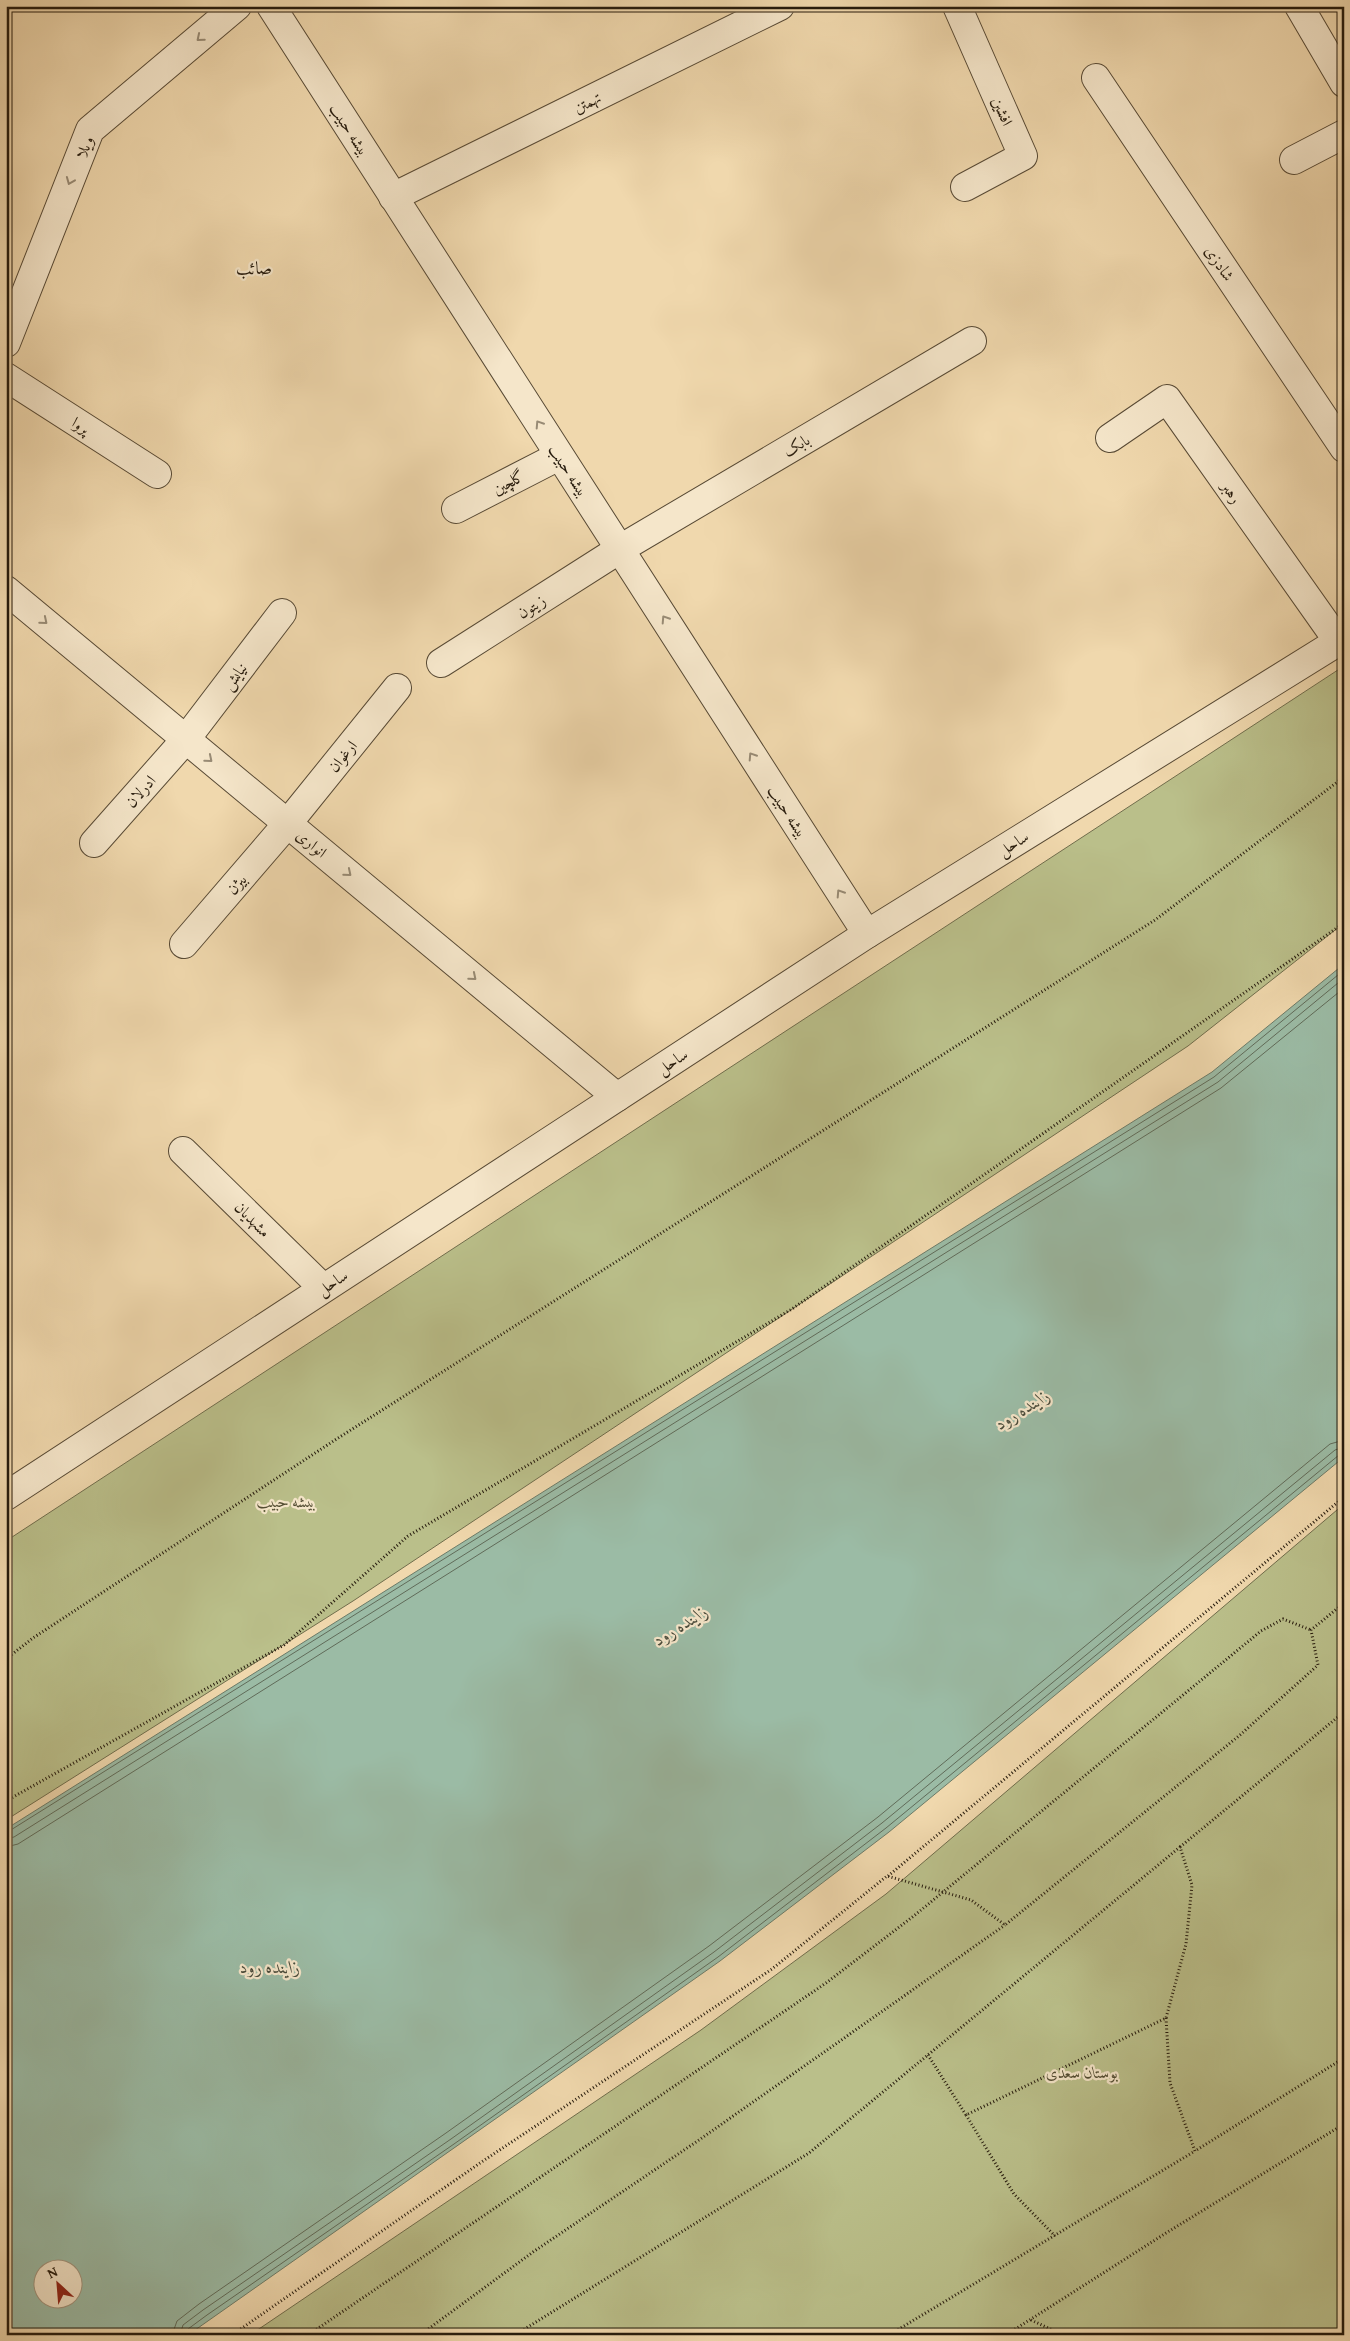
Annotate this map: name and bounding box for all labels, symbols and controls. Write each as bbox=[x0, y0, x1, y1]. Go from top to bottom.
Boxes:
one-way arrow bbox=[196, 32, 205, 41]
street label: تهمتن bbox=[569, 85, 605, 119]
street label: افشین bbox=[986, 93, 1020, 129]
street label: بیشه حبیب bbox=[324, 98, 376, 160]
street label: ویلا bbox=[69, 132, 99, 162]
one-way arrow bbox=[66, 176, 76, 185]
street label: شادزی bbox=[1199, 240, 1241, 286]
district label: صائب bbox=[236, 254, 272, 281]
street label: پروا bbox=[67, 410, 97, 441]
one-way arrow bbox=[535, 420, 545, 429]
street label: بابک bbox=[778, 428, 814, 462]
street label: بیشه حبیب bbox=[543, 439, 595, 501]
street label: گلچین bbox=[488, 464, 528, 500]
street label: رهبر bbox=[1215, 474, 1248, 508]
street label: زیتون bbox=[512, 588, 550, 624]
one-way arrow bbox=[38, 616, 47, 625]
one-way arrow bbox=[661, 616, 671, 625]
street label: نیایش bbox=[216, 657, 252, 695]
street label: ارغوان bbox=[321, 735, 363, 777]
one-way arrow bbox=[749, 752, 759, 761]
one-way arrow bbox=[203, 753, 212, 761]
street label: ادرلان bbox=[119, 769, 161, 813]
street label: بیشه حبیب bbox=[762, 780, 814, 842]
street label: انواری bbox=[291, 823, 333, 863]
street label: ساحل bbox=[993, 824, 1033, 862]
street label: بیژن bbox=[220, 868, 252, 900]
one-way arrow bbox=[342, 868, 351, 876]
one-way arrow bbox=[837, 889, 846, 898]
one-way arrow bbox=[467, 972, 476, 980]
street label: ساحل bbox=[652, 1042, 692, 1080]
street label: مشهدیان bbox=[229, 1195, 277, 1243]
street label: ساحل bbox=[312, 1263, 352, 1301]
water label: زاینده رود bbox=[989, 1381, 1055, 1437]
park label: بیشه حبیب bbox=[257, 1489, 315, 1513]
water label: زاینده رود bbox=[647, 1597, 713, 1653]
water label: زاینده رود bbox=[240, 1953, 300, 1980]
park label: بوستان سعدی bbox=[1046, 2060, 1118, 2084]
north arrow bbox=[32, 2258, 82, 2308]
text: N bbox=[44, 2261, 61, 2283]

